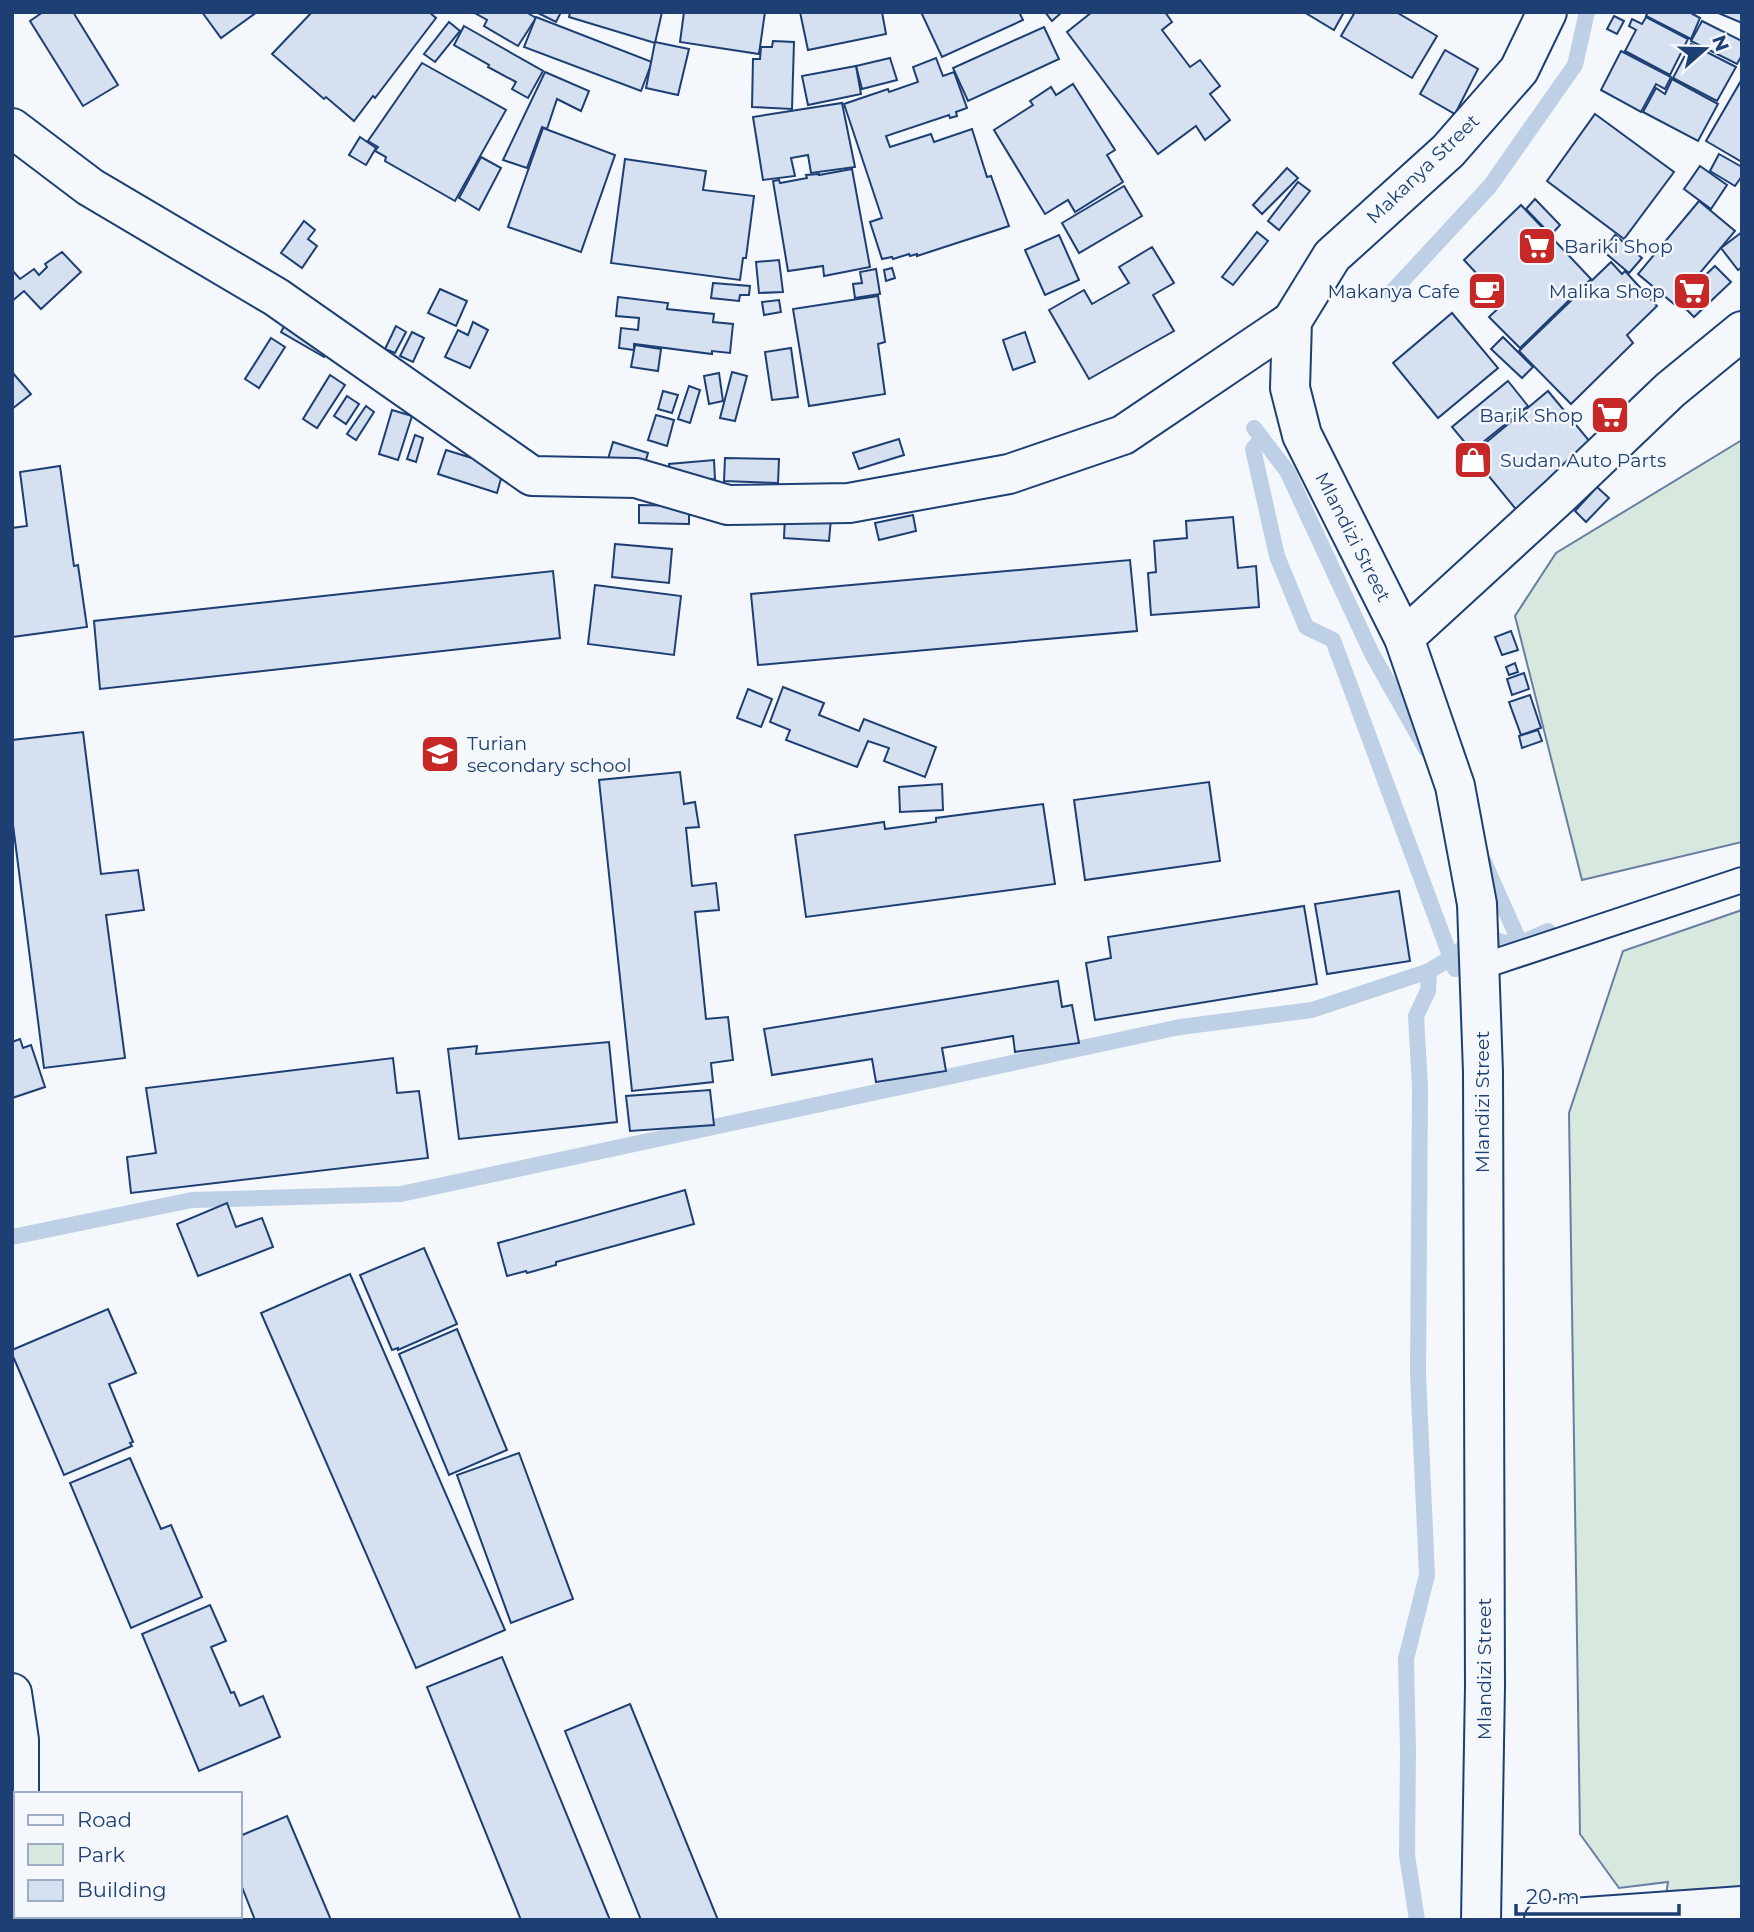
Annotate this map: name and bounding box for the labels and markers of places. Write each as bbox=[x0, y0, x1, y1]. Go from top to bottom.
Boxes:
supermarket icon: Bariki Shop bbox=[1516, 225, 1558, 267]
place label: Bariki Shop bbox=[1564, 235, 1673, 258]
cafe icon: Makanya Cafe bbox=[1466, 270, 1508, 312]
supermarket icon: Malika Shop bbox=[1671, 270, 1713, 312]
place label: Makanya Cafe bbox=[1327, 280, 1460, 303]
place label: Malika Shop bbox=[1549, 280, 1665, 303]
supermarket icon: Barik Shop bbox=[1589, 394, 1631, 436]
place label: Barik Shop bbox=[1479, 404, 1583, 427]
shop icon: Sudan Auto Parts bbox=[1452, 439, 1494, 481]
place label: Sudan Auto Parts bbox=[1500, 449, 1666, 472]
place label: Turian secondary school bbox=[467, 732, 632, 777]
school or university icon: Turian secondary school bbox=[419, 733, 461, 775]

